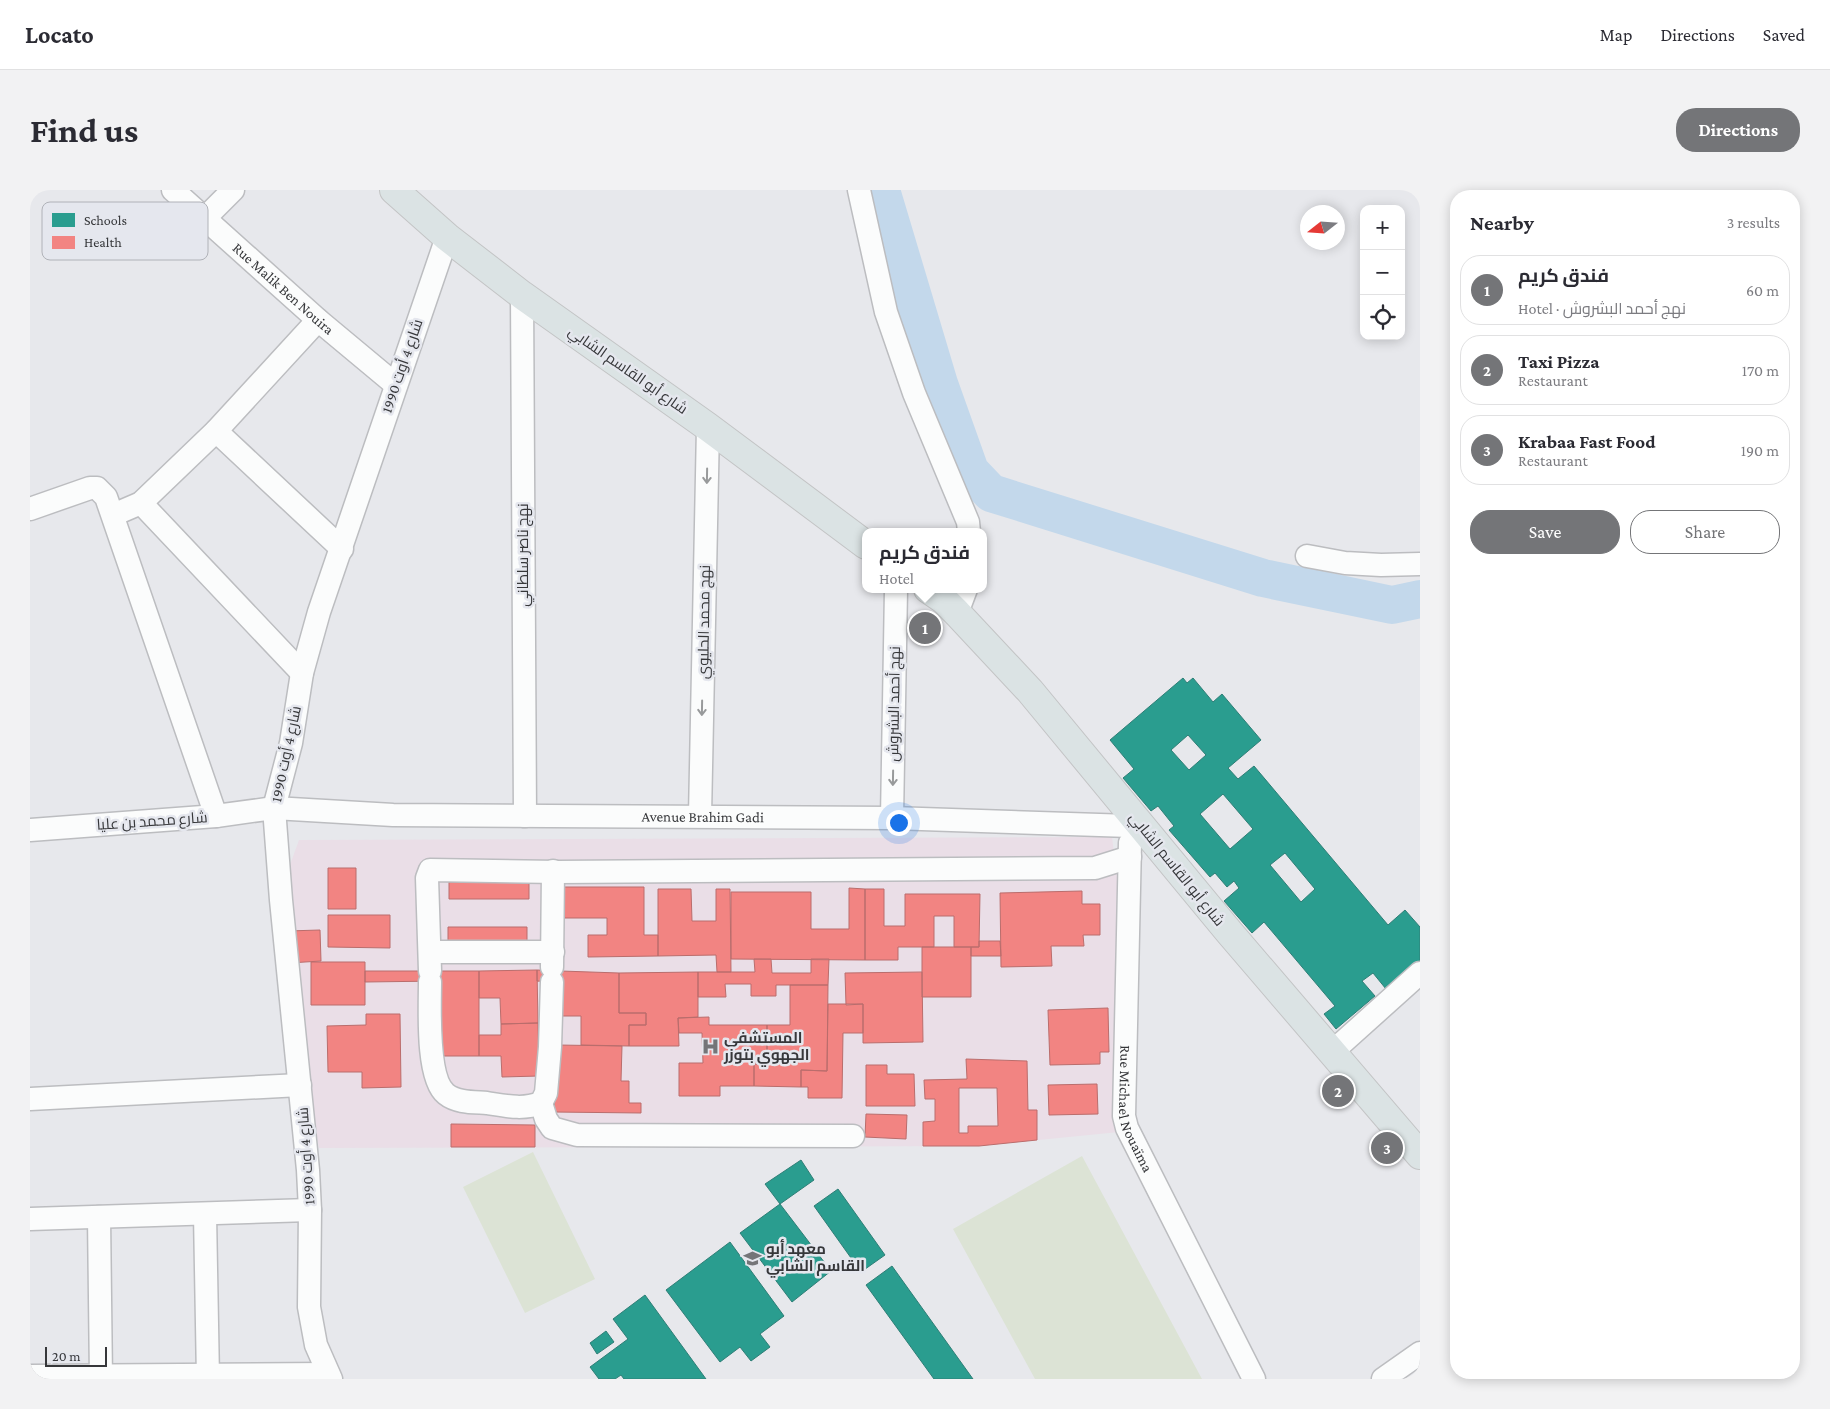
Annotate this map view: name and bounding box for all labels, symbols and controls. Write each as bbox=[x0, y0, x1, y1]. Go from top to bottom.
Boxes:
text: Locato bbox=[25, 21, 94, 48]
text: Map bbox=[1600, 25, 1632, 45]
text: Directions bbox=[1660, 25, 1735, 45]
text: Saved bbox=[1763, 25, 1805, 45]
button: Directions bbox=[1676, 108, 1800, 152]
text: Find us bbox=[30, 111, 138, 150]
legend bbox=[42, 202, 208, 260]
north arrow bbox=[1300, 205, 1345, 250]
map controls bbox=[1360, 205, 1405, 340]
button: + bbox=[1360, 205, 1405, 250]
text: Nearby bbox=[1470, 211, 1534, 235]
text: Schools bbox=[84, 212, 127, 228]
text: 3 results bbox=[1727, 214, 1780, 231]
text: Health bbox=[84, 234, 122, 250]
street label: Rue Malik Ben Nouira bbox=[230, 240, 337, 338]
button: − bbox=[1360, 250, 1405, 295]
text: فندق كريم bbox=[1518, 265, 1609, 286]
text: 1 bbox=[1484, 282, 1490, 299]
text: 60 m bbox=[1746, 282, 1779, 299]
button: locate bbox=[1360, 295, 1405, 340]
text: Hotel · نهج أحمد البشروش bbox=[1518, 300, 1686, 317]
street label: شارع 4 أوت 1990 bbox=[377, 316, 428, 416]
street label: شارع أبو القاسم الشابي bbox=[563, 321, 692, 420]
text: Taxi Pizza bbox=[1518, 351, 1599, 372]
text: 2 bbox=[1483, 362, 1491, 379]
text: 170 m bbox=[1742, 362, 1779, 379]
text: Restaurant bbox=[1518, 372, 1588, 389]
text: Krabaa Fast Food bbox=[1518, 431, 1656, 452]
text: 3 bbox=[1483, 442, 1491, 459]
text: 190 m bbox=[1741, 442, 1779, 459]
text: Restaurant bbox=[1518, 452, 1588, 469]
one-way arrow bbox=[702, 467, 712, 483]
street label: نهج ناصر سلطاني bbox=[515, 503, 535, 607]
button: Save bbox=[1470, 510, 1620, 554]
button: Share bbox=[1630, 510, 1780, 554]
popup bbox=[862, 528, 987, 593]
text: فندق كريم bbox=[879, 542, 970, 563]
street label: نهج محمد الحليوي bbox=[695, 565, 717, 679]
text: Hotel bbox=[879, 570, 914, 587]
pin: 1 bbox=[909, 609, 941, 647]
street label: نهج أحمد البشروش bbox=[883, 646, 906, 762]
one-way arrow bbox=[697, 700, 707, 716]
street label: شارع 4 أوت 1990 bbox=[266, 704, 307, 804]
one-way arrow bbox=[888, 770, 898, 786]
street label: Avenue Brahim Gadi bbox=[641, 808, 764, 825]
street label: شارع أبو القاسم الشابي bbox=[1123, 808, 1229, 932]
street label: شارع محمد بن عليا bbox=[96, 809, 208, 836]
your location bbox=[886, 810, 912, 836]
place label: المستشفى الجهوي بتوزر bbox=[723, 1030, 809, 1067]
hospital icon: المستشفى الجهوي بتوزر bbox=[700, 1037, 720, 1057]
street label: Rue Michael Nouaïma bbox=[1116, 1045, 1156, 1175]
pin: 2 bbox=[1322, 1072, 1354, 1110]
street label: شارع 4 أوت 1990 bbox=[293, 1106, 320, 1206]
pin: 3 bbox=[1371, 1129, 1403, 1167]
place label: معهد أبو القاسم الشابي bbox=[766, 1239, 865, 1278]
school or university icon: معهد أبو القاسم الشابي bbox=[742, 1248, 762, 1268]
scale bar bbox=[45, 1344, 108, 1367]
text: 20 m bbox=[52, 1348, 80, 1364]

